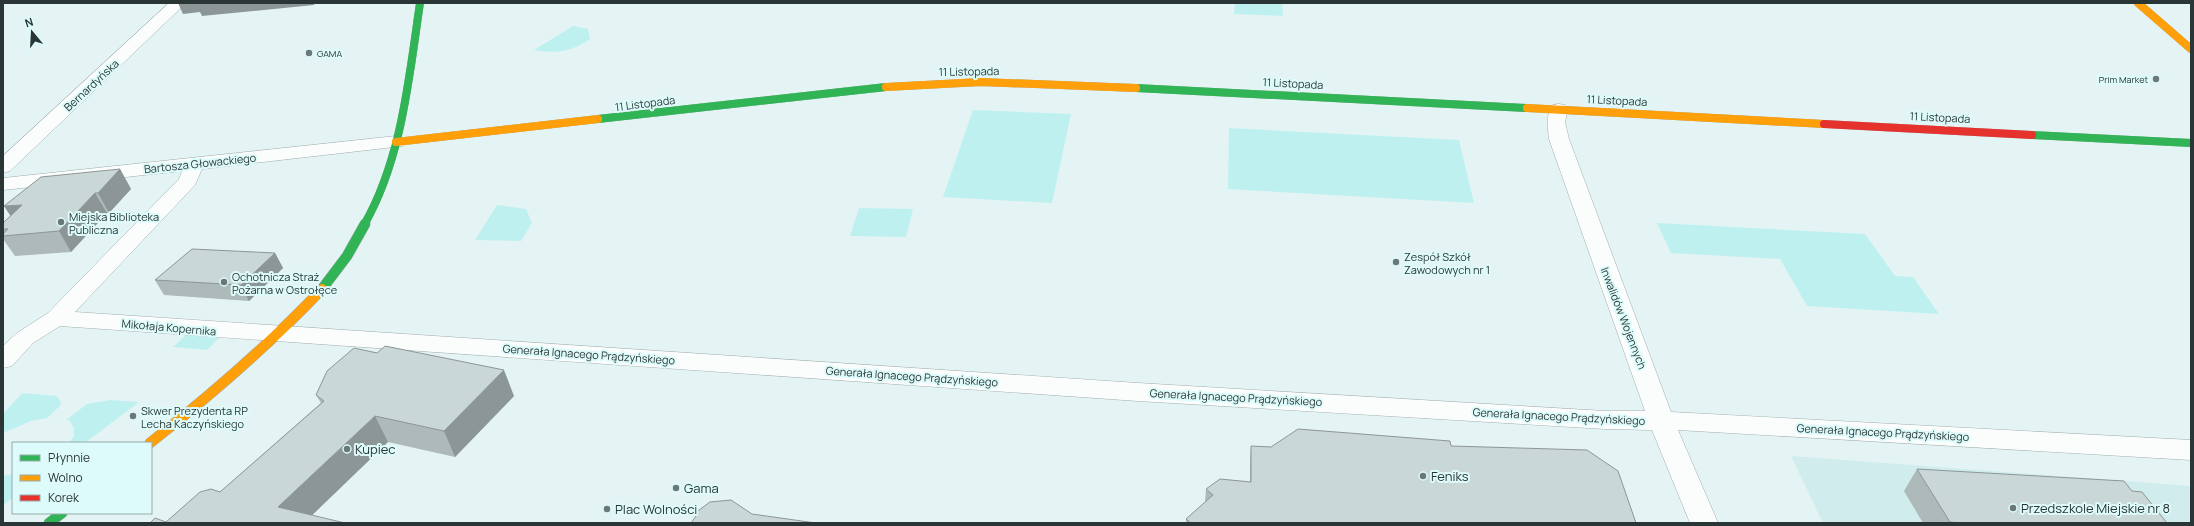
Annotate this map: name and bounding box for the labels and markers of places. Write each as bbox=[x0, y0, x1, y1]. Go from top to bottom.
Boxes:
place label: GAMA bbox=[317, 47, 342, 60]
marker: GAMA bbox=[304, 48, 314, 58]
place label: Prim Market bbox=[2099, 73, 2148, 86]
marker: Prim Market bbox=[2151, 74, 2161, 84]
place label: Miejska Biblioteka Publiczna bbox=[69, 209, 159, 237]
marker: Miejska Biblioteka Publiczna bbox=[56, 217, 66, 227]
place label: Zespół Szkół Zawodowych nr 1 bbox=[1404, 249, 1490, 277]
marker: Zespół Szkół Zawodowych nr 1 bbox=[1391, 257, 1401, 267]
place label: Ochotnicza Straż Pożarna w Ostrołęce bbox=[232, 269, 338, 297]
marker: Ochotnicza Straż Pożarna w Ostrołęce bbox=[219, 277, 229, 287]
place label: Skwer Prezydenta RP Lecha Kaczyńskiego bbox=[141, 403, 248, 431]
marker: Skwer Prezydenta RP Lecha Kaczyńskiego bbox=[128, 411, 138, 421]
place label: Kupiec bbox=[355, 440, 396, 458]
marker: Kupiec bbox=[342, 444, 352, 454]
place label: Feniks bbox=[1431, 467, 1469, 485]
marker: Feniks bbox=[1418, 471, 1428, 481]
place label: Gama bbox=[684, 479, 719, 497]
marker: Gama bbox=[671, 483, 681, 493]
place label: Przedszkole Miejskie nr 8 bbox=[2021, 499, 2170, 517]
place label: Plac Wolności bbox=[615, 500, 697, 518]
marker: Przedszkole Miejskie nr 8 bbox=[2008, 503, 2018, 513]
marker: Plac Wolności bbox=[602, 504, 612, 514]

